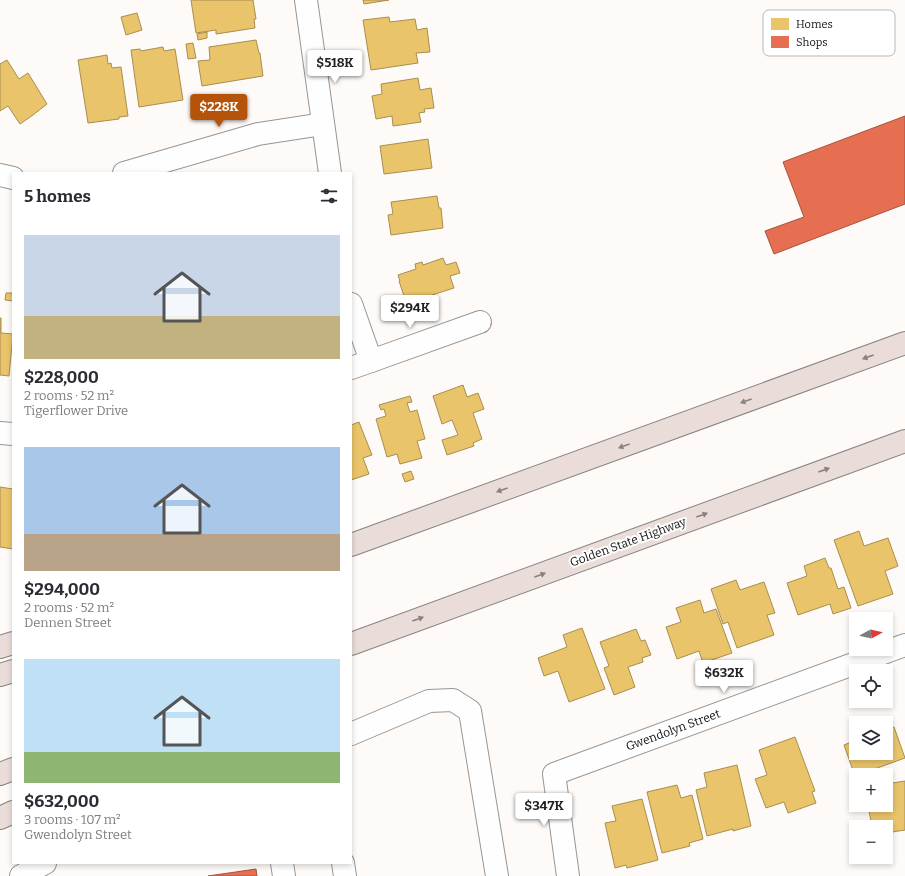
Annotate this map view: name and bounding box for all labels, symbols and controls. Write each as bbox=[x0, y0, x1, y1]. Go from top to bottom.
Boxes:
legend bbox=[763, 10, 895, 56]
text: Homes bbox=[796, 18, 833, 31]
text: Shops bbox=[796, 36, 828, 49]
pin: $518K bbox=[307, 50, 363, 84]
text: $518K bbox=[316, 55, 354, 70]
pin: $228K bbox=[191, 94, 247, 128]
text: $228K bbox=[199, 99, 239, 114]
icon: filters bbox=[318, 185, 340, 207]
text: 5 homes bbox=[24, 186, 91, 207]
icon: home bbox=[146, 261, 218, 333]
pin: $294K bbox=[382, 295, 438, 329]
text: $294K bbox=[390, 300, 430, 315]
one-way arrow bbox=[862, 354, 874, 360]
text: $228,000 bbox=[24, 367, 99, 388]
text: 2 rooms · 52 m² bbox=[24, 388, 114, 403]
one-way arrow bbox=[740, 399, 752, 405]
text: Tigerflower Drive bbox=[24, 403, 128, 418]
one-way arrow bbox=[618, 443, 630, 449]
one-way arrow bbox=[818, 467, 830, 473]
icon: home bbox=[146, 473, 218, 545]
one-way arrow bbox=[495, 487, 507, 493]
one-way arrow bbox=[696, 512, 708, 518]
street label: Golden State Highway bbox=[568, 514, 689, 570]
one-way arrow bbox=[535, 571, 547, 577]
text: $294,000 bbox=[24, 579, 100, 600]
text: 2 rooms · 52 m² bbox=[24, 600, 114, 615]
north arrow bbox=[849, 612, 893, 656]
map controls bbox=[849, 612, 893, 864]
text: Dennen Street bbox=[24, 615, 111, 630]
one-way arrow bbox=[413, 616, 425, 622]
pin: $632K bbox=[696, 660, 752, 694]
button: locate bbox=[849, 664, 893, 708]
text: $632K bbox=[704, 665, 744, 680]
icon: home bbox=[146, 685, 218, 757]
street label: Gwendolyn Street bbox=[624, 706, 723, 754]
button: layers bbox=[849, 716, 893, 760]
button: + bbox=[849, 768, 893, 812]
text: $632,000 bbox=[24, 791, 99, 812]
pin: $347K bbox=[516, 793, 572, 827]
text: $347K bbox=[524, 798, 564, 813]
text: 3 rooms · 107 m² bbox=[24, 812, 121, 827]
button: − bbox=[849, 820, 893, 864]
text: Gwendolyn Street bbox=[24, 827, 132, 842]

